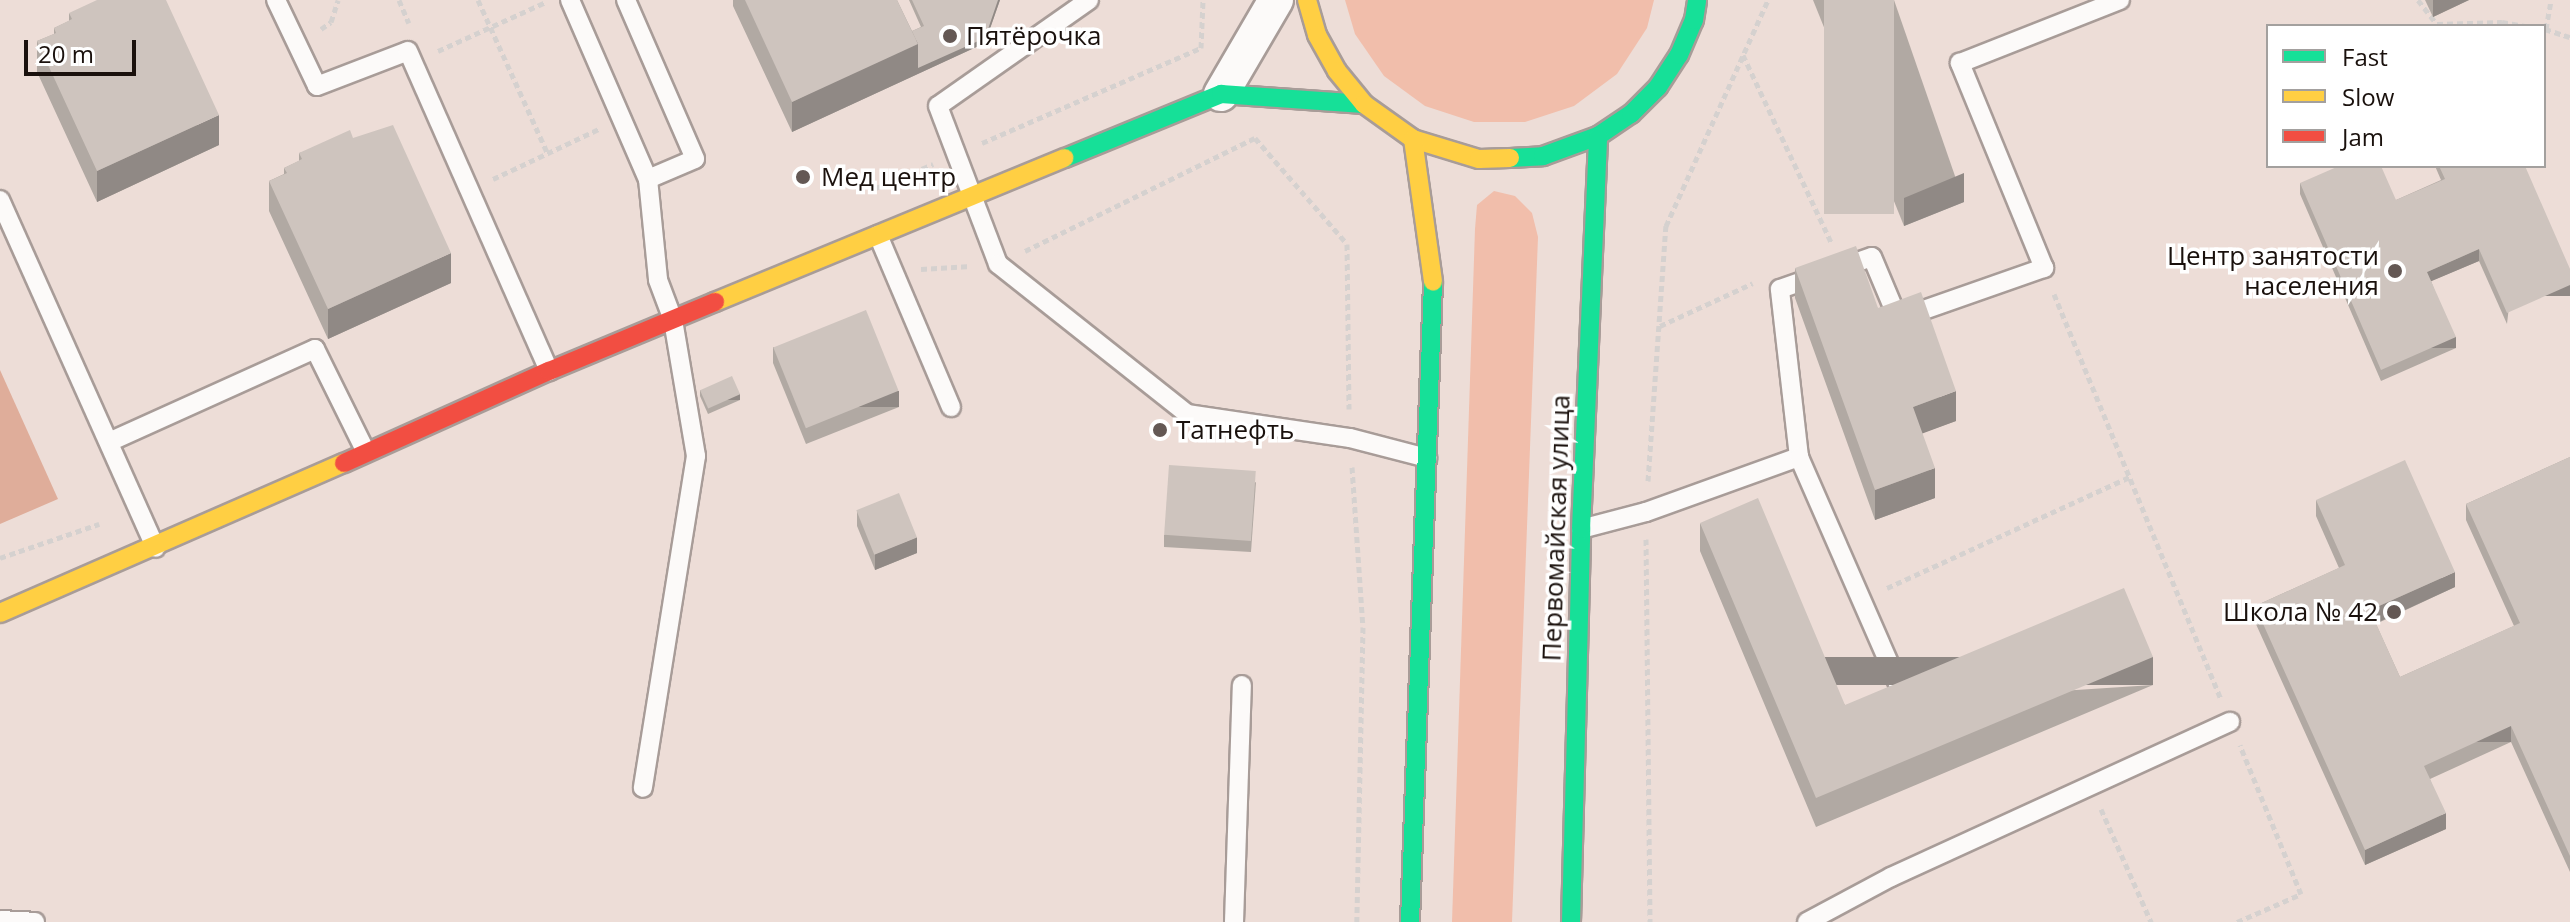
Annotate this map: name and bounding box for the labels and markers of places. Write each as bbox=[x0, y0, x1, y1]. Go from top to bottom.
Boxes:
place label: Пятёрочка bbox=[966, 20, 1101, 52]
marker: Пятёрочка bbox=[941, 27, 959, 45]
place label: Мед центр bbox=[821, 161, 956, 193]
marker: Мед центр bbox=[792, 166, 814, 188]
place label: Центр занятости населения bbox=[2167, 240, 2379, 302]
marker: Центр занятости населения bbox=[2386, 262, 2404, 280]
place label: Татнефть bbox=[1176, 414, 1294, 446]
marker: Татнефть bbox=[1151, 421, 1169, 439]
place label: Школа № 42 bbox=[2223, 596, 2378, 628]
marker: Школа № 42 bbox=[2385, 603, 2403, 621]

